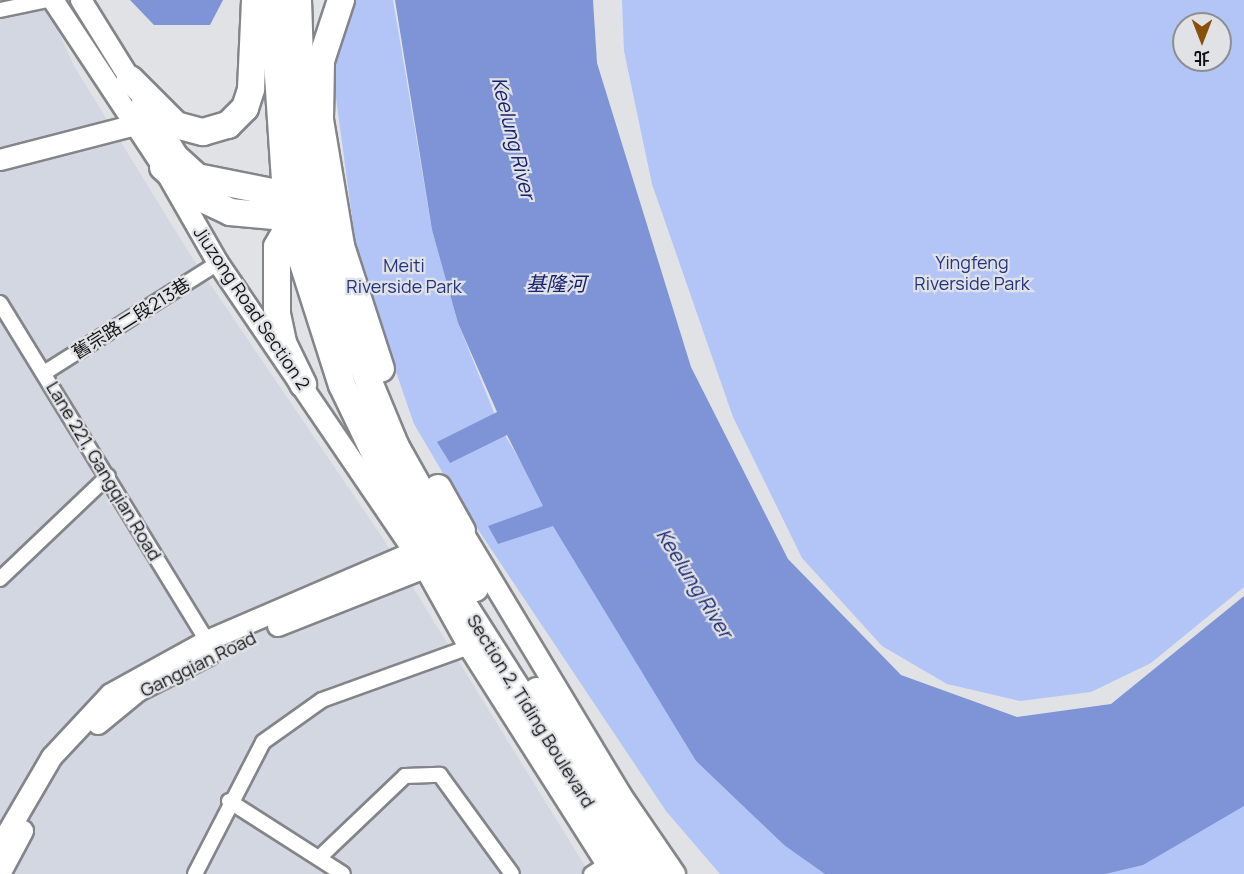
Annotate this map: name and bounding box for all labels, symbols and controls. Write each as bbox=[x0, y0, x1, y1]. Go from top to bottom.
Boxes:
north arrow bbox=[1172, 12, 1232, 72]
text: 北 bbox=[1194, 47, 1210, 69]
water label: Keelung River bbox=[487, 75, 541, 201]
street label: Jiuzong Road Section 2 bbox=[189, 222, 315, 394]
park label: Yingfeng Riverside Park bbox=[914, 252, 1030, 294]
park label: Meiti Riverside Park bbox=[346, 255, 462, 298]
water label: 基隆河 bbox=[526, 271, 586, 295]
street label: 舊宗路二段213巷 bbox=[68, 273, 194, 363]
street label: Lane 221, Gangqian Road bbox=[42, 378, 166, 564]
water label: Keelung River bbox=[652, 524, 738, 642]
street label: Section 2, Tiding Boulevard bbox=[463, 610, 599, 812]
street label: Gangqian Road bbox=[137, 627, 259, 701]

